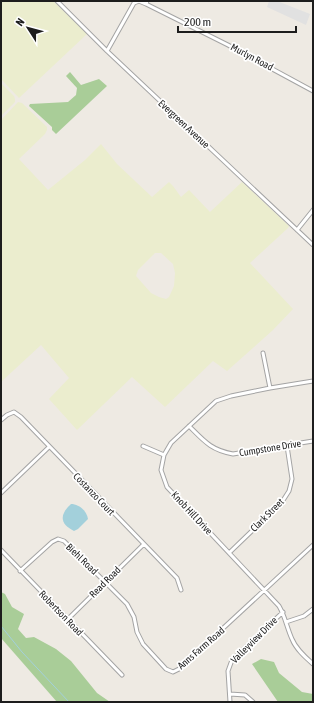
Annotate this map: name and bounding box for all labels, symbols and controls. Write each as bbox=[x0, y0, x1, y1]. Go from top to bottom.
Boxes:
north arrow bbox=[8, 8, 48, 48]
scale bar bbox=[178, 8, 296, 34]
text: 200 m bbox=[184, 15, 211, 29]
text: N bbox=[13, 16, 27, 28]
street label: Murlyn Road bbox=[229, 41, 275, 73]
street label: Evergreen Avenue bbox=[156, 98, 212, 151]
street label: Cumpstone Drive bbox=[238, 438, 302, 458]
street label: Costanzo Court bbox=[71, 471, 117, 517]
street label: Knob Hill Drive bbox=[169, 489, 215, 537]
street label: Clark Street bbox=[248, 496, 286, 534]
street label: Biehl Road bbox=[64, 541, 100, 577]
street label: Read Road bbox=[87, 564, 123, 600]
street label: Robertson Road bbox=[37, 588, 85, 638]
street label: Valleyview Drive bbox=[229, 614, 280, 665]
street label: Anns Farm Road bbox=[175, 624, 227, 671]

